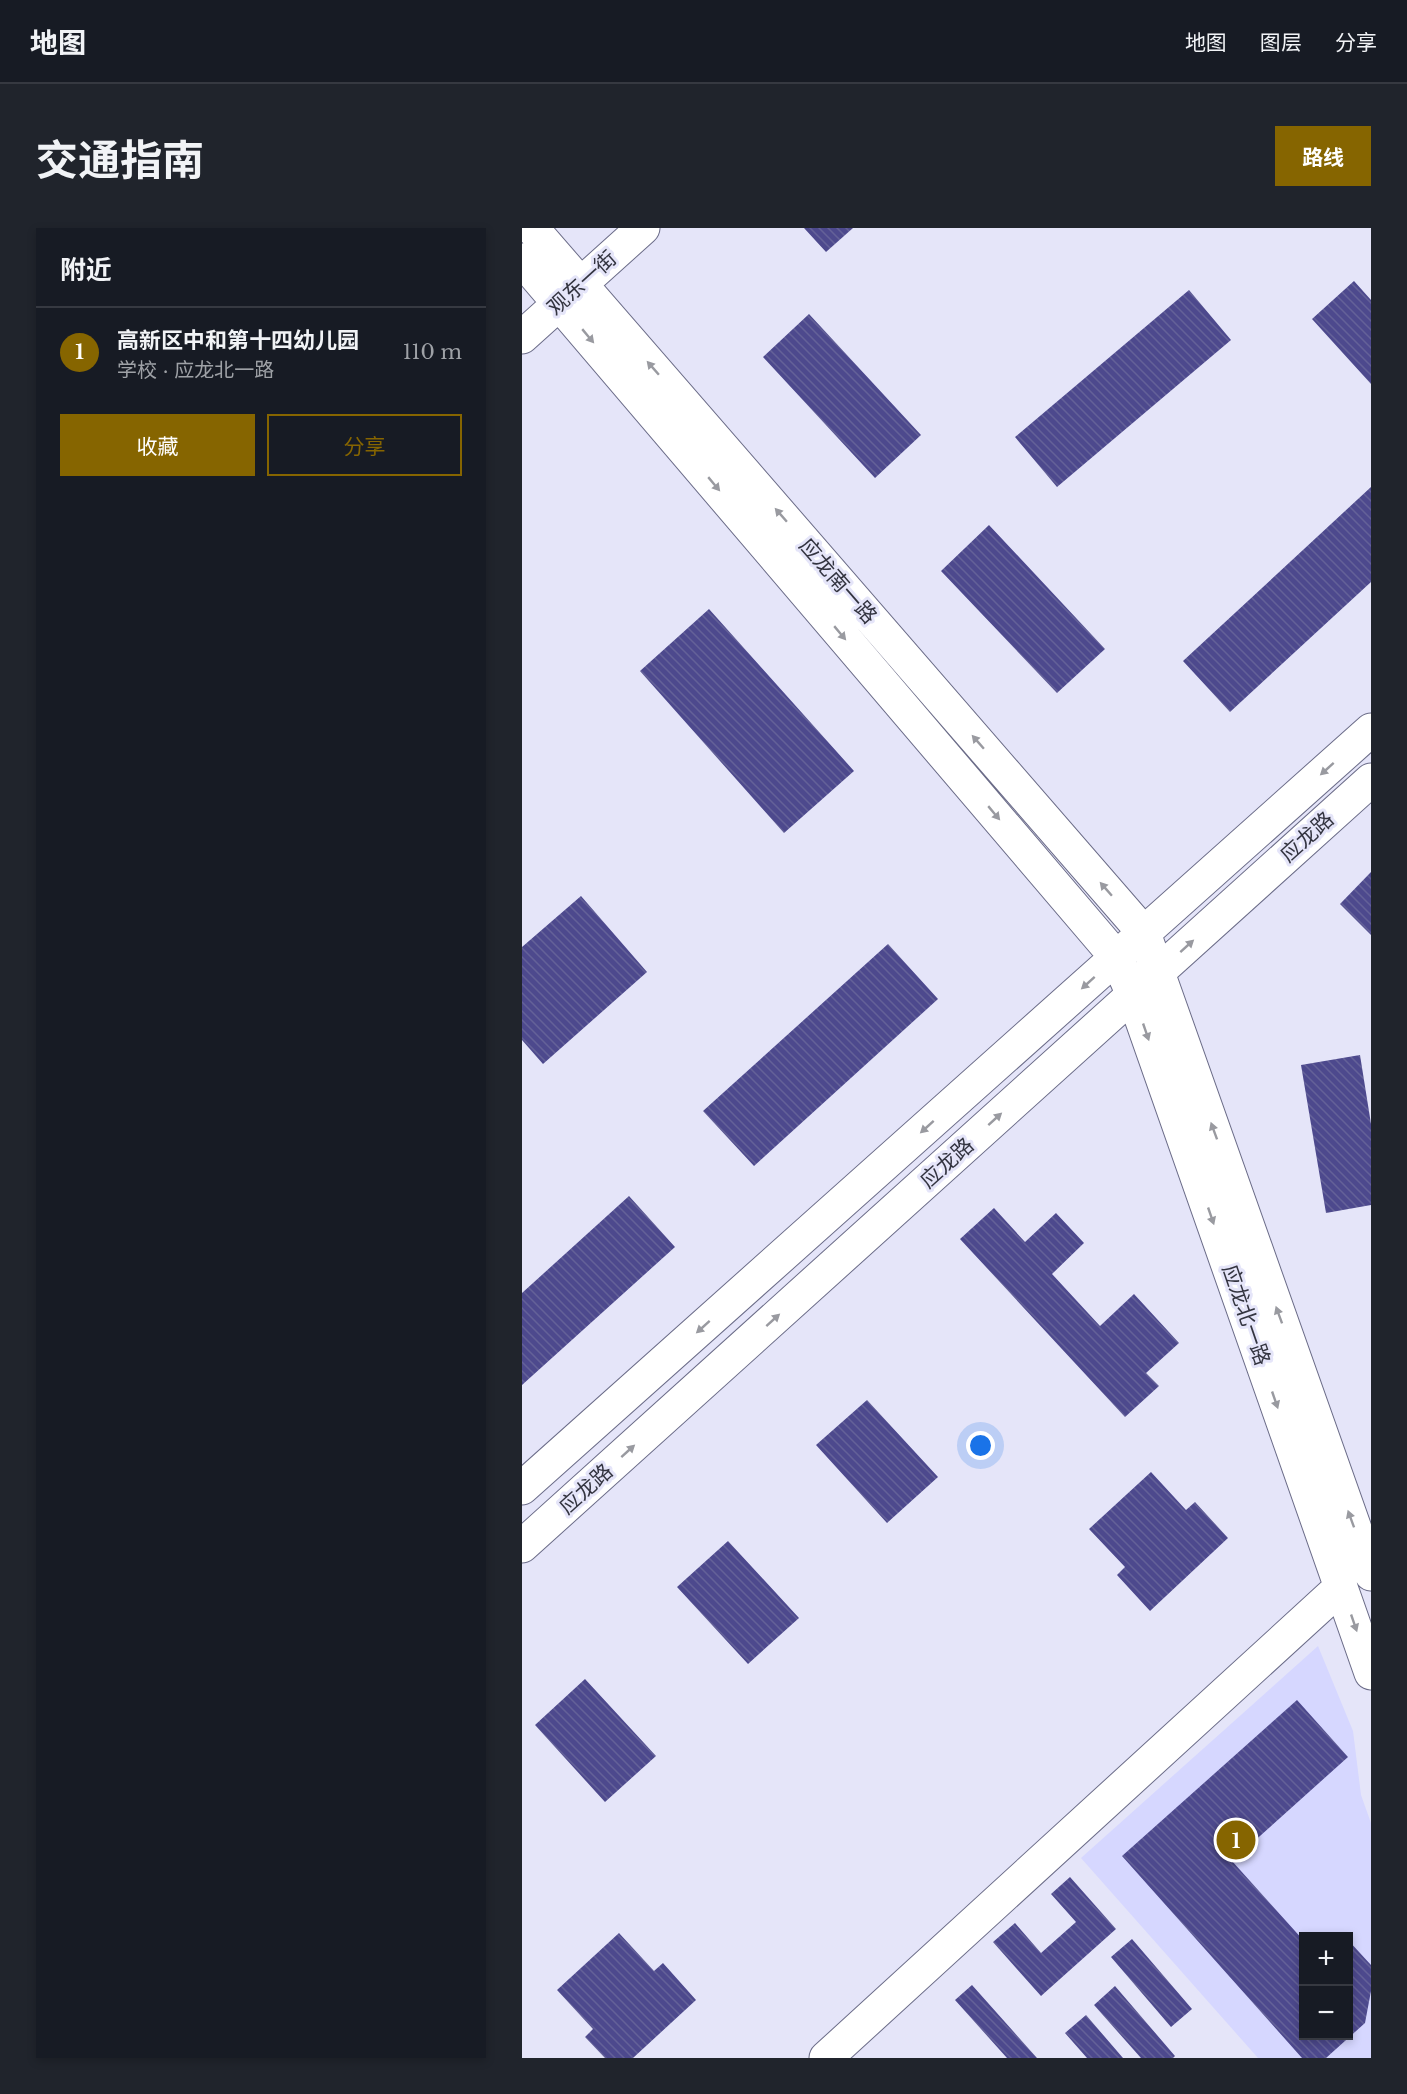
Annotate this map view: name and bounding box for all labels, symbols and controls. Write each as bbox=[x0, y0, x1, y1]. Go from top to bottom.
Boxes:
text: 地图 bbox=[30, 26, 86, 61]
text: 地图 bbox=[1185, 30, 1227, 56]
text: 图层 bbox=[1260, 30, 1302, 56]
text: 分享 bbox=[1335, 30, 1377, 56]
button: 路线 bbox=[1275, 126, 1371, 186]
text: 交通指南 bbox=[36, 134, 204, 186]
street label: 观东一街 bbox=[542, 245, 622, 321]
text: 附近 bbox=[60, 254, 112, 286]
text: 高新区中和第十四幼儿园 bbox=[117, 327, 359, 354]
one-way arrow bbox=[581, 328, 594, 344]
text: 1 bbox=[75, 340, 84, 364]
text: 110 m bbox=[403, 340, 462, 364]
text: 学校 · 应龙北一路 bbox=[117, 358, 274, 382]
one-way arrow bbox=[647, 361, 660, 376]
button: 收藏 bbox=[60, 414, 255, 476]
button: 分享 bbox=[267, 414, 462, 476]
one-way arrow bbox=[707, 476, 720, 491]
one-way arrow bbox=[774, 508, 788, 523]
street label: 应龙南一路 bbox=[794, 533, 882, 629]
one-way arrow bbox=[833, 625, 846, 640]
one-way arrow bbox=[972, 735, 985, 750]
one-way arrow bbox=[1320, 762, 1335, 776]
one-way arrow bbox=[987, 805, 1000, 820]
street label: 应龙路 bbox=[1275, 806, 1339, 868]
one-way arrow bbox=[1100, 882, 1113, 897]
one-way arrow bbox=[1179, 940, 1194, 953]
one-way arrow bbox=[1081, 976, 1096, 989]
one-way arrow bbox=[1142, 1023, 1152, 1041]
one-way arrow bbox=[988, 1112, 1003, 1126]
one-way arrow bbox=[920, 1120, 935, 1133]
one-way arrow bbox=[1209, 1122, 1219, 1140]
street label: 应龙路 bbox=[915, 1132, 979, 1194]
one-way arrow bbox=[1206, 1207, 1216, 1225]
street label: 应龙北一路 bbox=[1217, 1261, 1275, 1369]
one-way arrow bbox=[1274, 1306, 1284, 1324]
one-way arrow bbox=[765, 1313, 780, 1327]
one-way arrow bbox=[696, 1320, 711, 1333]
one-way arrow bbox=[1271, 1391, 1281, 1409]
your location bbox=[966, 1431, 995, 1460]
one-way arrow bbox=[620, 1445, 635, 1458]
street label: 应龙路 bbox=[554, 1458, 618, 1520]
one-way arrow bbox=[1346, 1510, 1356, 1528]
one-way arrow bbox=[1349, 1614, 1359, 1632]
pin: 1 bbox=[1216, 1818, 1256, 1862]
map controls bbox=[1299, 1932, 1353, 2040]
button: + bbox=[1299, 1932, 1353, 1986]
button: − bbox=[1299, 1986, 1353, 2040]

